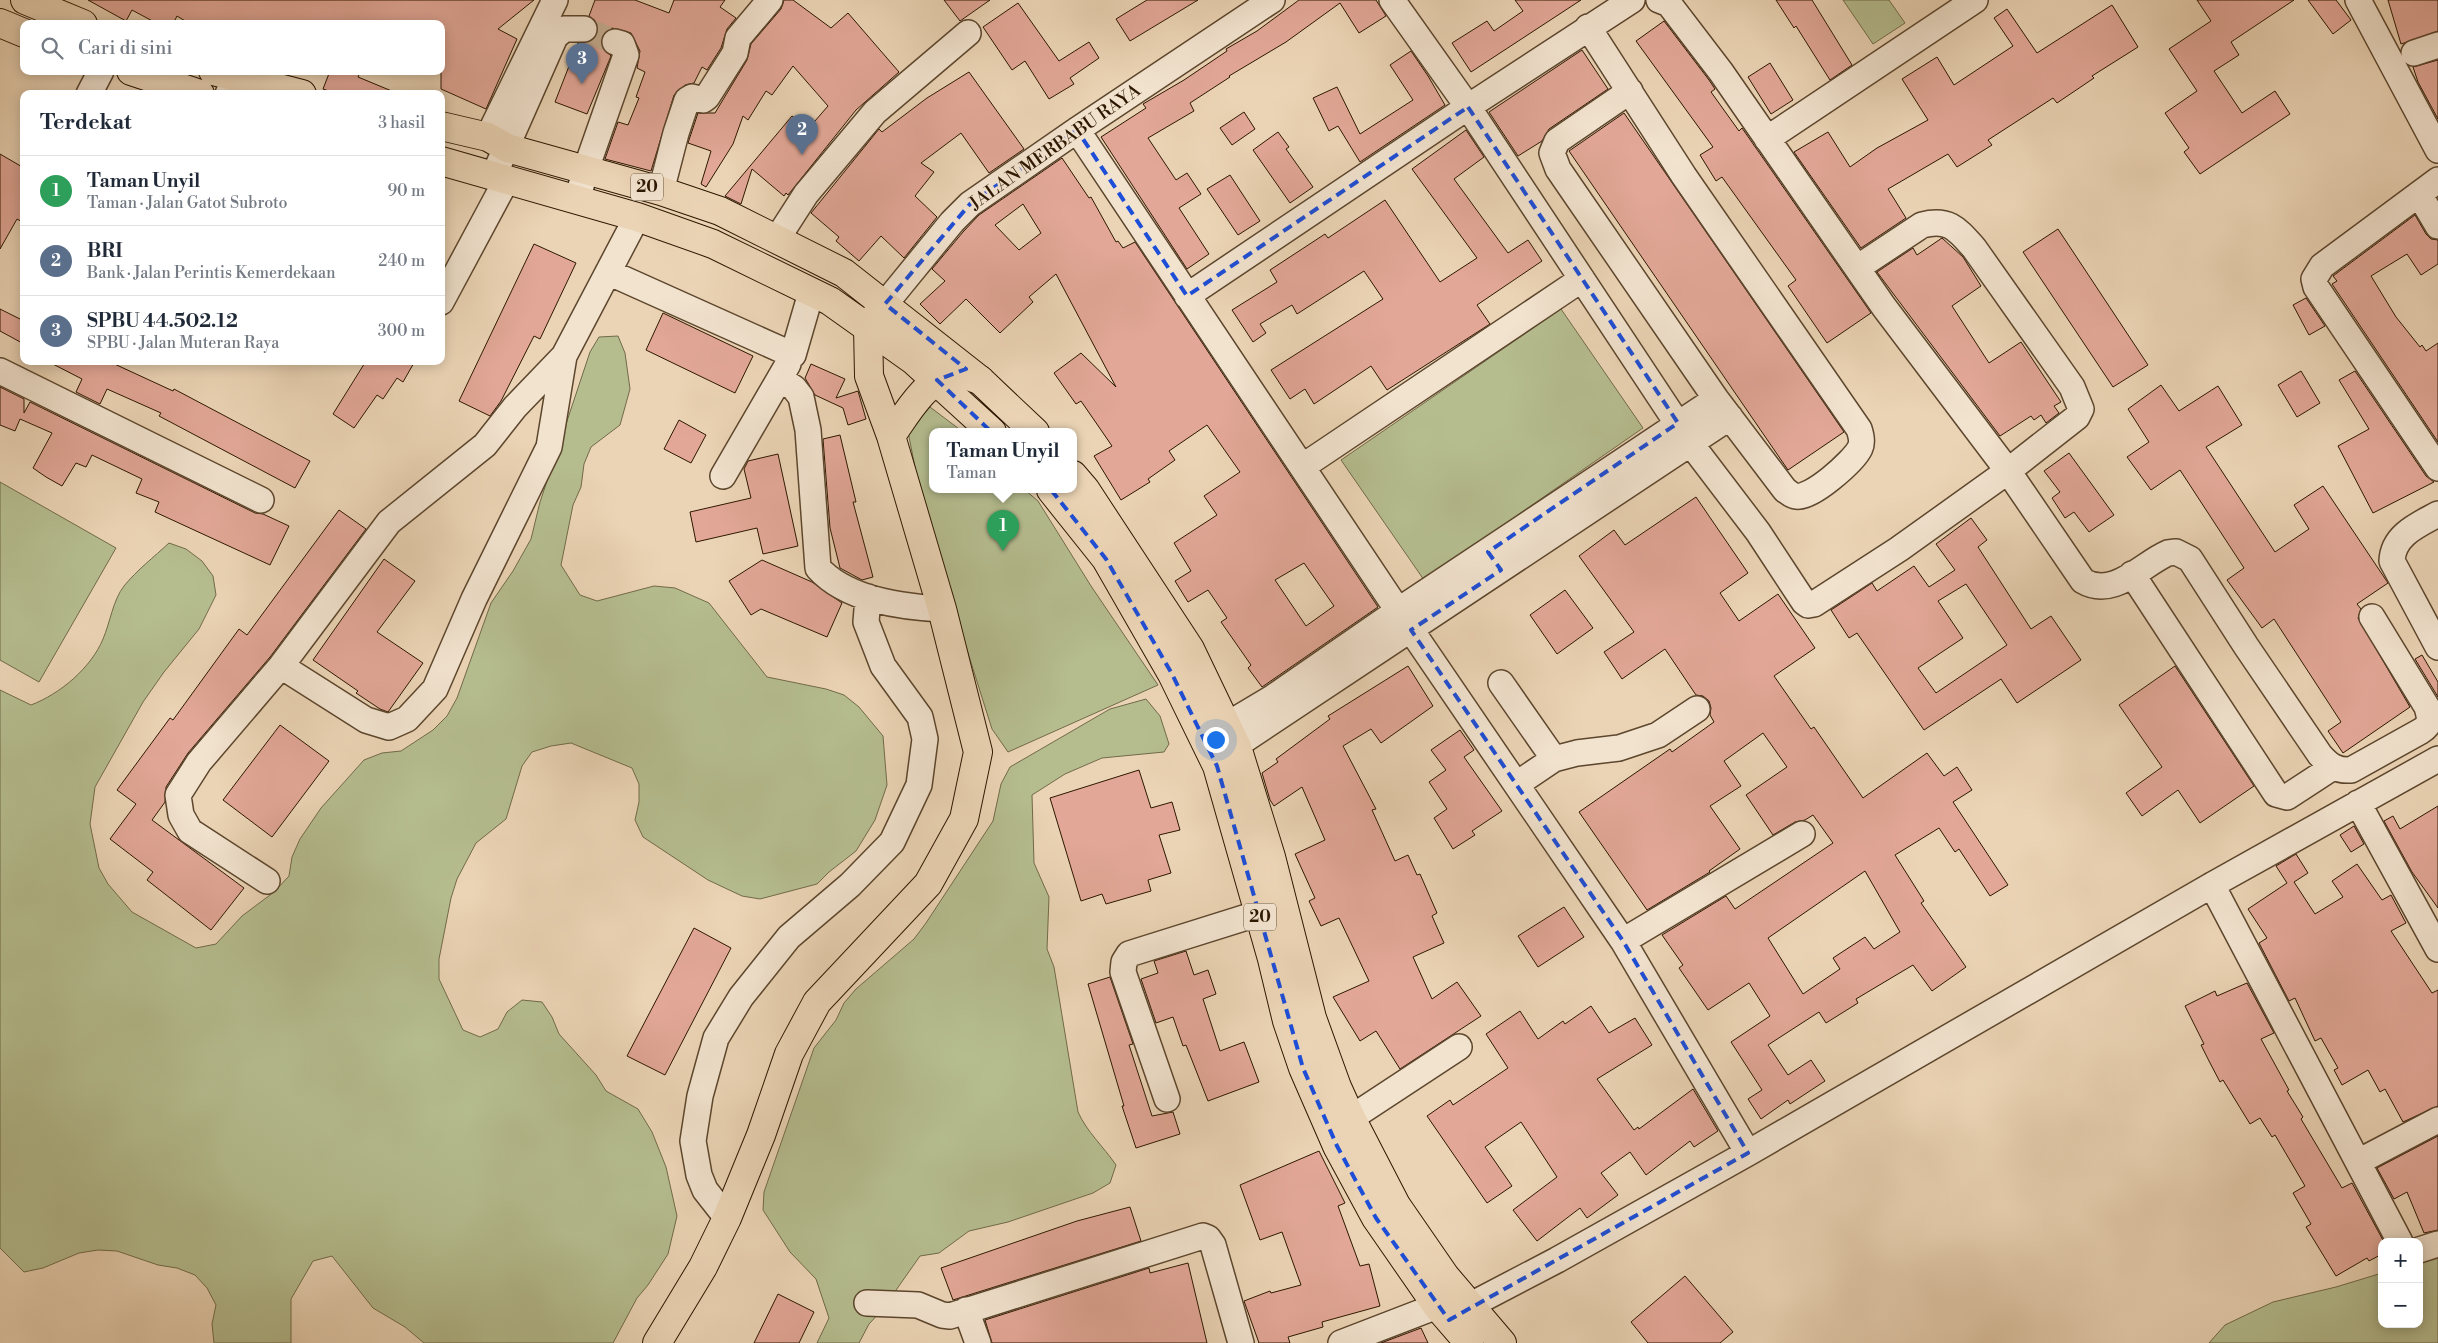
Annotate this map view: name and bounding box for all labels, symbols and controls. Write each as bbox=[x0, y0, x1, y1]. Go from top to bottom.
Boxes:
search box bbox=[20, 20, 445, 75]
icon: search bbox=[38, 34, 66, 62]
text: Cari di sini bbox=[78, 36, 173, 60]
pin: 3 bbox=[566, 43, 598, 84]
street label: JALAN MERBABU RAYA bbox=[964, 79, 1146, 216]
text: Terdekat bbox=[40, 110, 131, 136]
text: 3 hasil bbox=[378, 113, 425, 133]
pin: 2 bbox=[786, 114, 818, 155]
text: Taman Unyil bbox=[87, 169, 200, 193]
road number: 20 bbox=[631, 173, 663, 200]
text: 1 bbox=[52, 181, 60, 201]
text: 90 m bbox=[387, 181, 425, 201]
text: Taman · Jalan Gatot Subroto bbox=[87, 193, 288, 213]
text: BRI bbox=[87, 239, 123, 263]
text: 2 bbox=[51, 251, 61, 271]
text: 240 m bbox=[378, 251, 425, 271]
text: Bank · Jalan Perintis Kemerdekaan bbox=[87, 263, 336, 283]
text: SPBU 44.502.12 bbox=[87, 309, 238, 333]
text: 3 bbox=[51, 321, 61, 341]
text: 300 m bbox=[378, 321, 425, 341]
text: SPBU · Jalan Muteran Raya bbox=[87, 333, 279, 353]
popup bbox=[929, 428, 1077, 493]
text: Taman Unyil bbox=[946, 439, 1060, 463]
text: Taman bbox=[946, 463, 996, 483]
pin: 1 bbox=[987, 510, 1019, 551]
your location bbox=[1203, 727, 1229, 753]
road number: 20 bbox=[1244, 904, 1276, 930]
map controls bbox=[2378, 1238, 2423, 1328]
button: + bbox=[2378, 1238, 2423, 1283]
button: − bbox=[2378, 1283, 2423, 1328]

